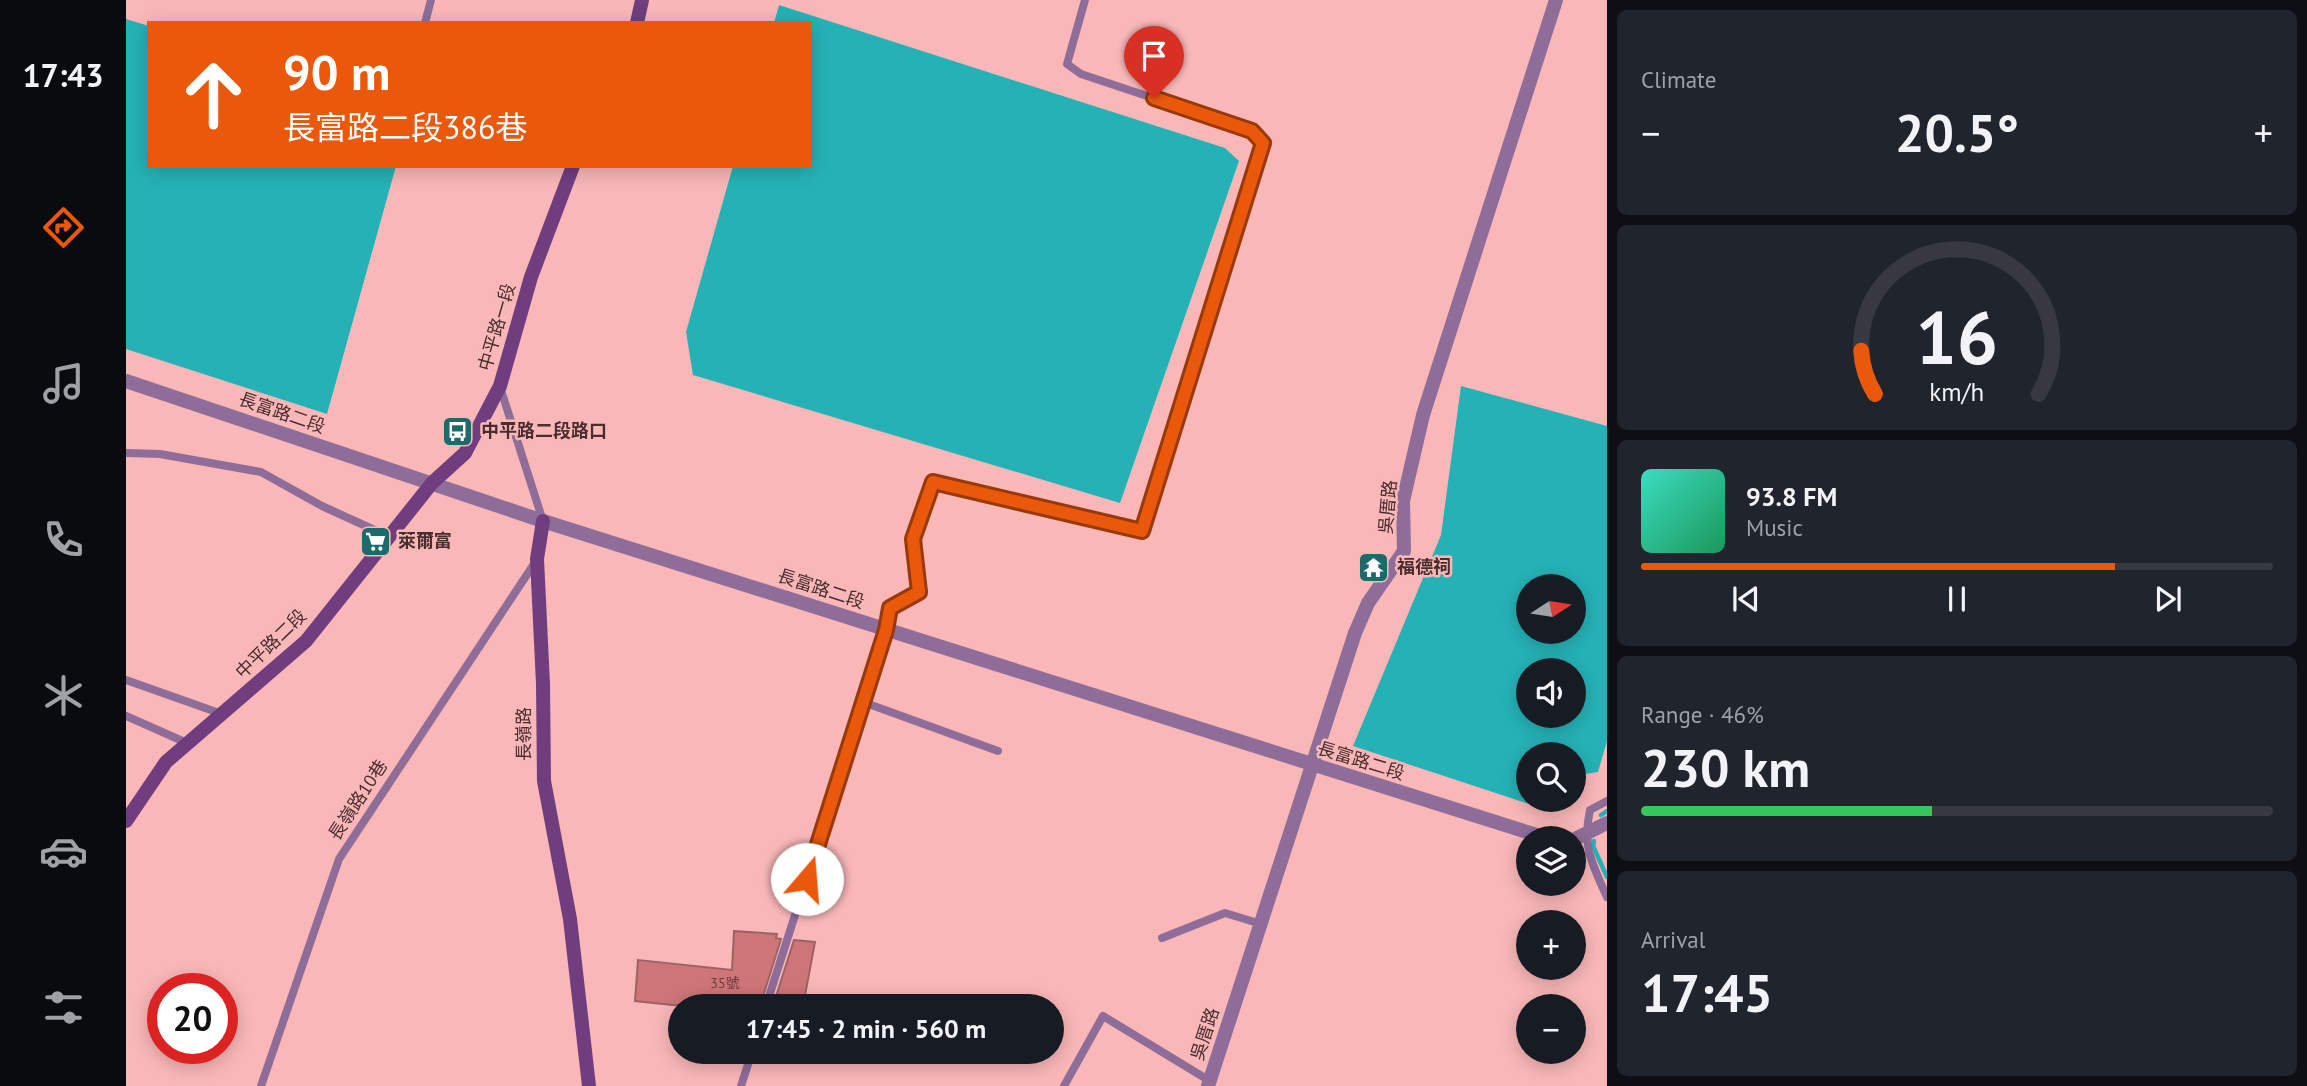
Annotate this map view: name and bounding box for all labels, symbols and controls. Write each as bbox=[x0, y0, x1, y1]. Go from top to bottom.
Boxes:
pin bbox=[1124, 26, 1184, 98]
icon: arrive bbox=[1135, 37, 1173, 75]
text: 90 m bbox=[283, 40, 390, 104]
icon: ahead bbox=[168, 49, 259, 140]
text: 17:43 bbox=[22, 54, 104, 96]
text: Climate bbox=[1641, 65, 1716, 94]
text: 20.5° bbox=[1895, 99, 2019, 166]
text: 長富路二段386巷 bbox=[283, 106, 527, 148]
text: − bbox=[1641, 108, 1660, 157]
text: + bbox=[2254, 108, 2273, 157]
icon: directions bbox=[39, 203, 88, 252]
street label: 中平路一段 bbox=[473, 280, 520, 373]
text: 16 bbox=[1916, 290, 1998, 384]
icon: music bbox=[39, 359, 88, 408]
text: km/h bbox=[1930, 376, 1984, 408]
street label: 長富路二段 bbox=[236, 387, 328, 438]
bus stop icon: 中平路二段路口 bbox=[441, 414, 475, 448]
place label: 中平路二段路口 bbox=[481, 419, 607, 442]
street label: 吳厝路 bbox=[1374, 479, 1401, 535]
text: 93.8 FM bbox=[1746, 480, 1837, 513]
text: Music bbox=[1746, 513, 1803, 542]
icon: phone bbox=[39, 515, 88, 564]
supermarket icon: 萊爾富 bbox=[358, 524, 392, 558]
place label: 萊爾富 bbox=[398, 529, 452, 552]
temple icon: 福德祠 bbox=[1357, 550, 1391, 584]
place label: 福德祠 bbox=[1397, 555, 1451, 578]
street label: 長富路二段 bbox=[775, 564, 868, 613]
north arrow bbox=[1516, 574, 1586, 644]
map controls bbox=[1516, 574, 1586, 1064]
icon: previous bbox=[1727, 580, 1765, 618]
icon: pause bbox=[1938, 580, 1976, 618]
icon: next bbox=[2149, 580, 2187, 618]
street label: 中平路二段 bbox=[230, 604, 311, 683]
button: sound bbox=[1516, 658, 1586, 728]
icon: climate bbox=[39, 671, 88, 720]
text: Range · 46% bbox=[1641, 700, 1764, 729]
street label: 長嶺路 bbox=[512, 707, 535, 761]
text: 230 km bbox=[1641, 734, 1810, 801]
street label: 長富路二段 bbox=[1315, 736, 1408, 785]
button: search bbox=[1516, 742, 1586, 812]
street label: 長嶺路10巷 bbox=[323, 755, 392, 844]
button: layers bbox=[1516, 826, 1586, 896]
icon: car bbox=[39, 827, 88, 876]
position arrow bbox=[770, 842, 844, 916]
button: + bbox=[1516, 910, 1586, 980]
text: Arrival bbox=[1641, 925, 1705, 954]
text: 17:45 bbox=[1641, 959, 1773, 1026]
speed limit sign: 20 bbox=[147, 973, 238, 1064]
house number: 35號 bbox=[710, 974, 740, 992]
icon: filters bbox=[39, 983, 88, 1032]
button: − bbox=[1516, 994, 1586, 1064]
street label: 吳厝路 bbox=[1185, 1005, 1224, 1063]
text: 17:45 · 2 min · 560 m bbox=[746, 1012, 986, 1045]

